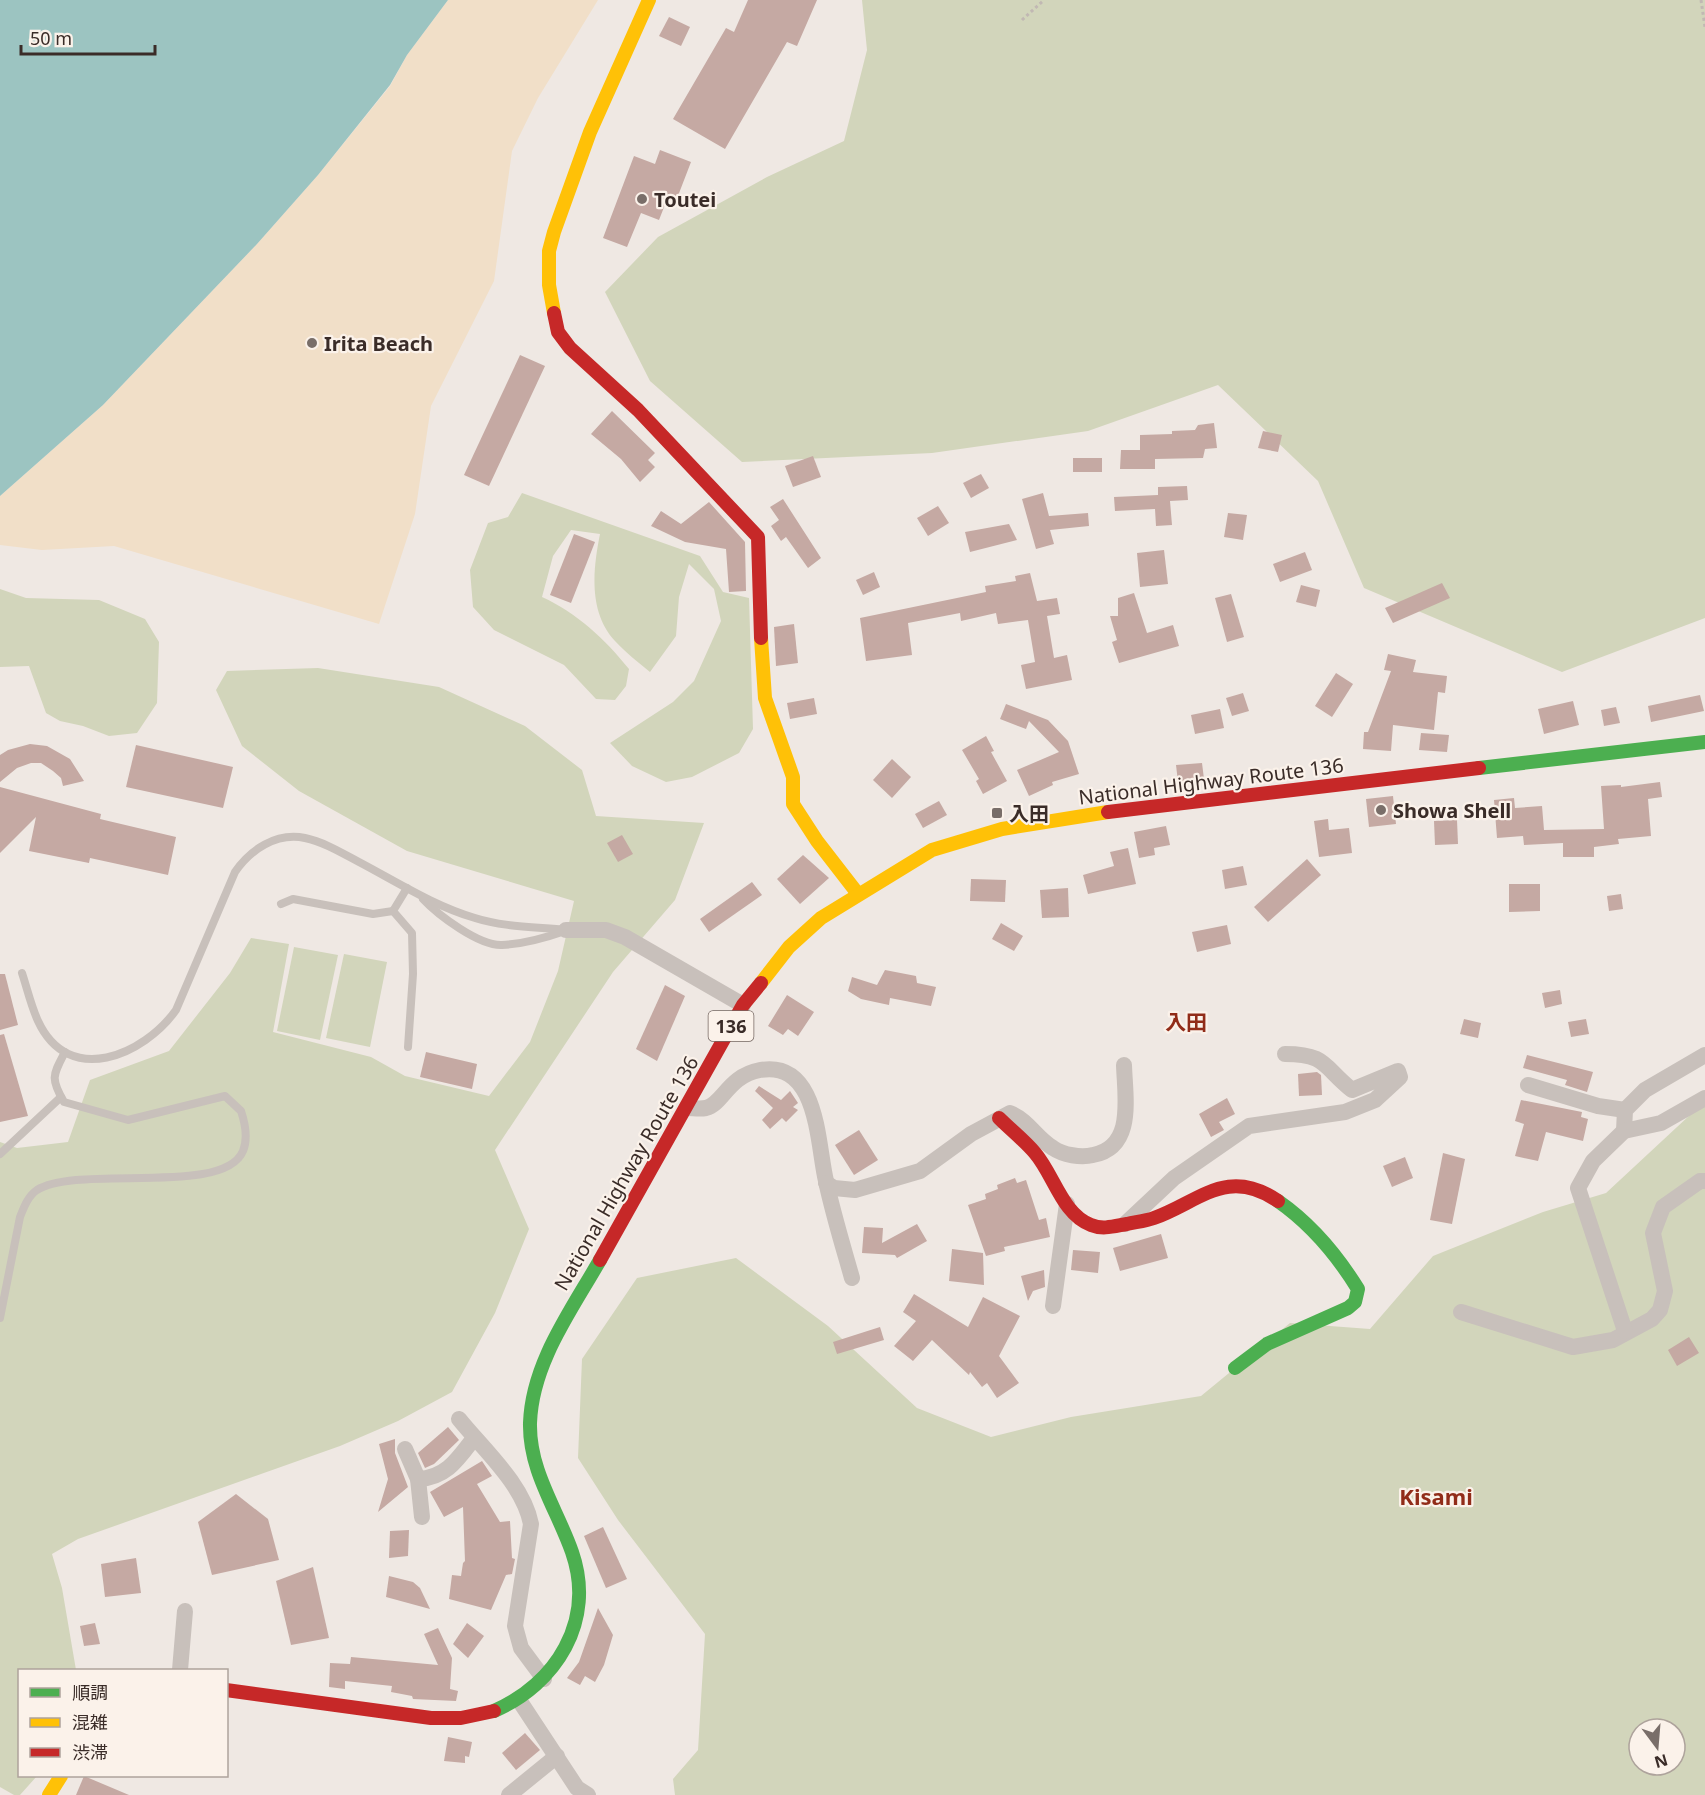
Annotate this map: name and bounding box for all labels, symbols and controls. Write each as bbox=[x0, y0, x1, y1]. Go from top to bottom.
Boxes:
scale bar bbox=[21, 18, 154, 56]
text: 50 m bbox=[30, 26, 72, 50]
place label: Toutei bbox=[654, 186, 716, 213]
marker: Toutei bbox=[635, 192, 649, 206]
place label: Irita Beach bbox=[324, 330, 433, 357]
marker: Irita Beach bbox=[305, 336, 319, 350]
street label: National Highway Route 136 bbox=[1077, 751, 1345, 811]
place label: Showa Shell bbox=[1393, 797, 1511, 824]
place label: 入田 bbox=[1009, 800, 1049, 827]
marker: Showa Shell bbox=[1374, 803, 1388, 817]
marker: 入田 bbox=[990, 806, 1004, 820]
district label: 入田 bbox=[1165, 1008, 1207, 1036]
road number: 136 bbox=[708, 1011, 754, 1041]
street label: National Highway Route 136 bbox=[548, 1051, 704, 1295]
district label: Kisami bbox=[1399, 1481, 1473, 1511]
legend bbox=[18, 1669, 228, 1777]
text: 順調 bbox=[72, 1680, 108, 1704]
text: 混雑 bbox=[72, 1710, 108, 1734]
north arrow bbox=[1627, 1717, 1687, 1777]
text: 渋滞 bbox=[72, 1740, 108, 1764]
text: N bbox=[1652, 1749, 1670, 1774]

